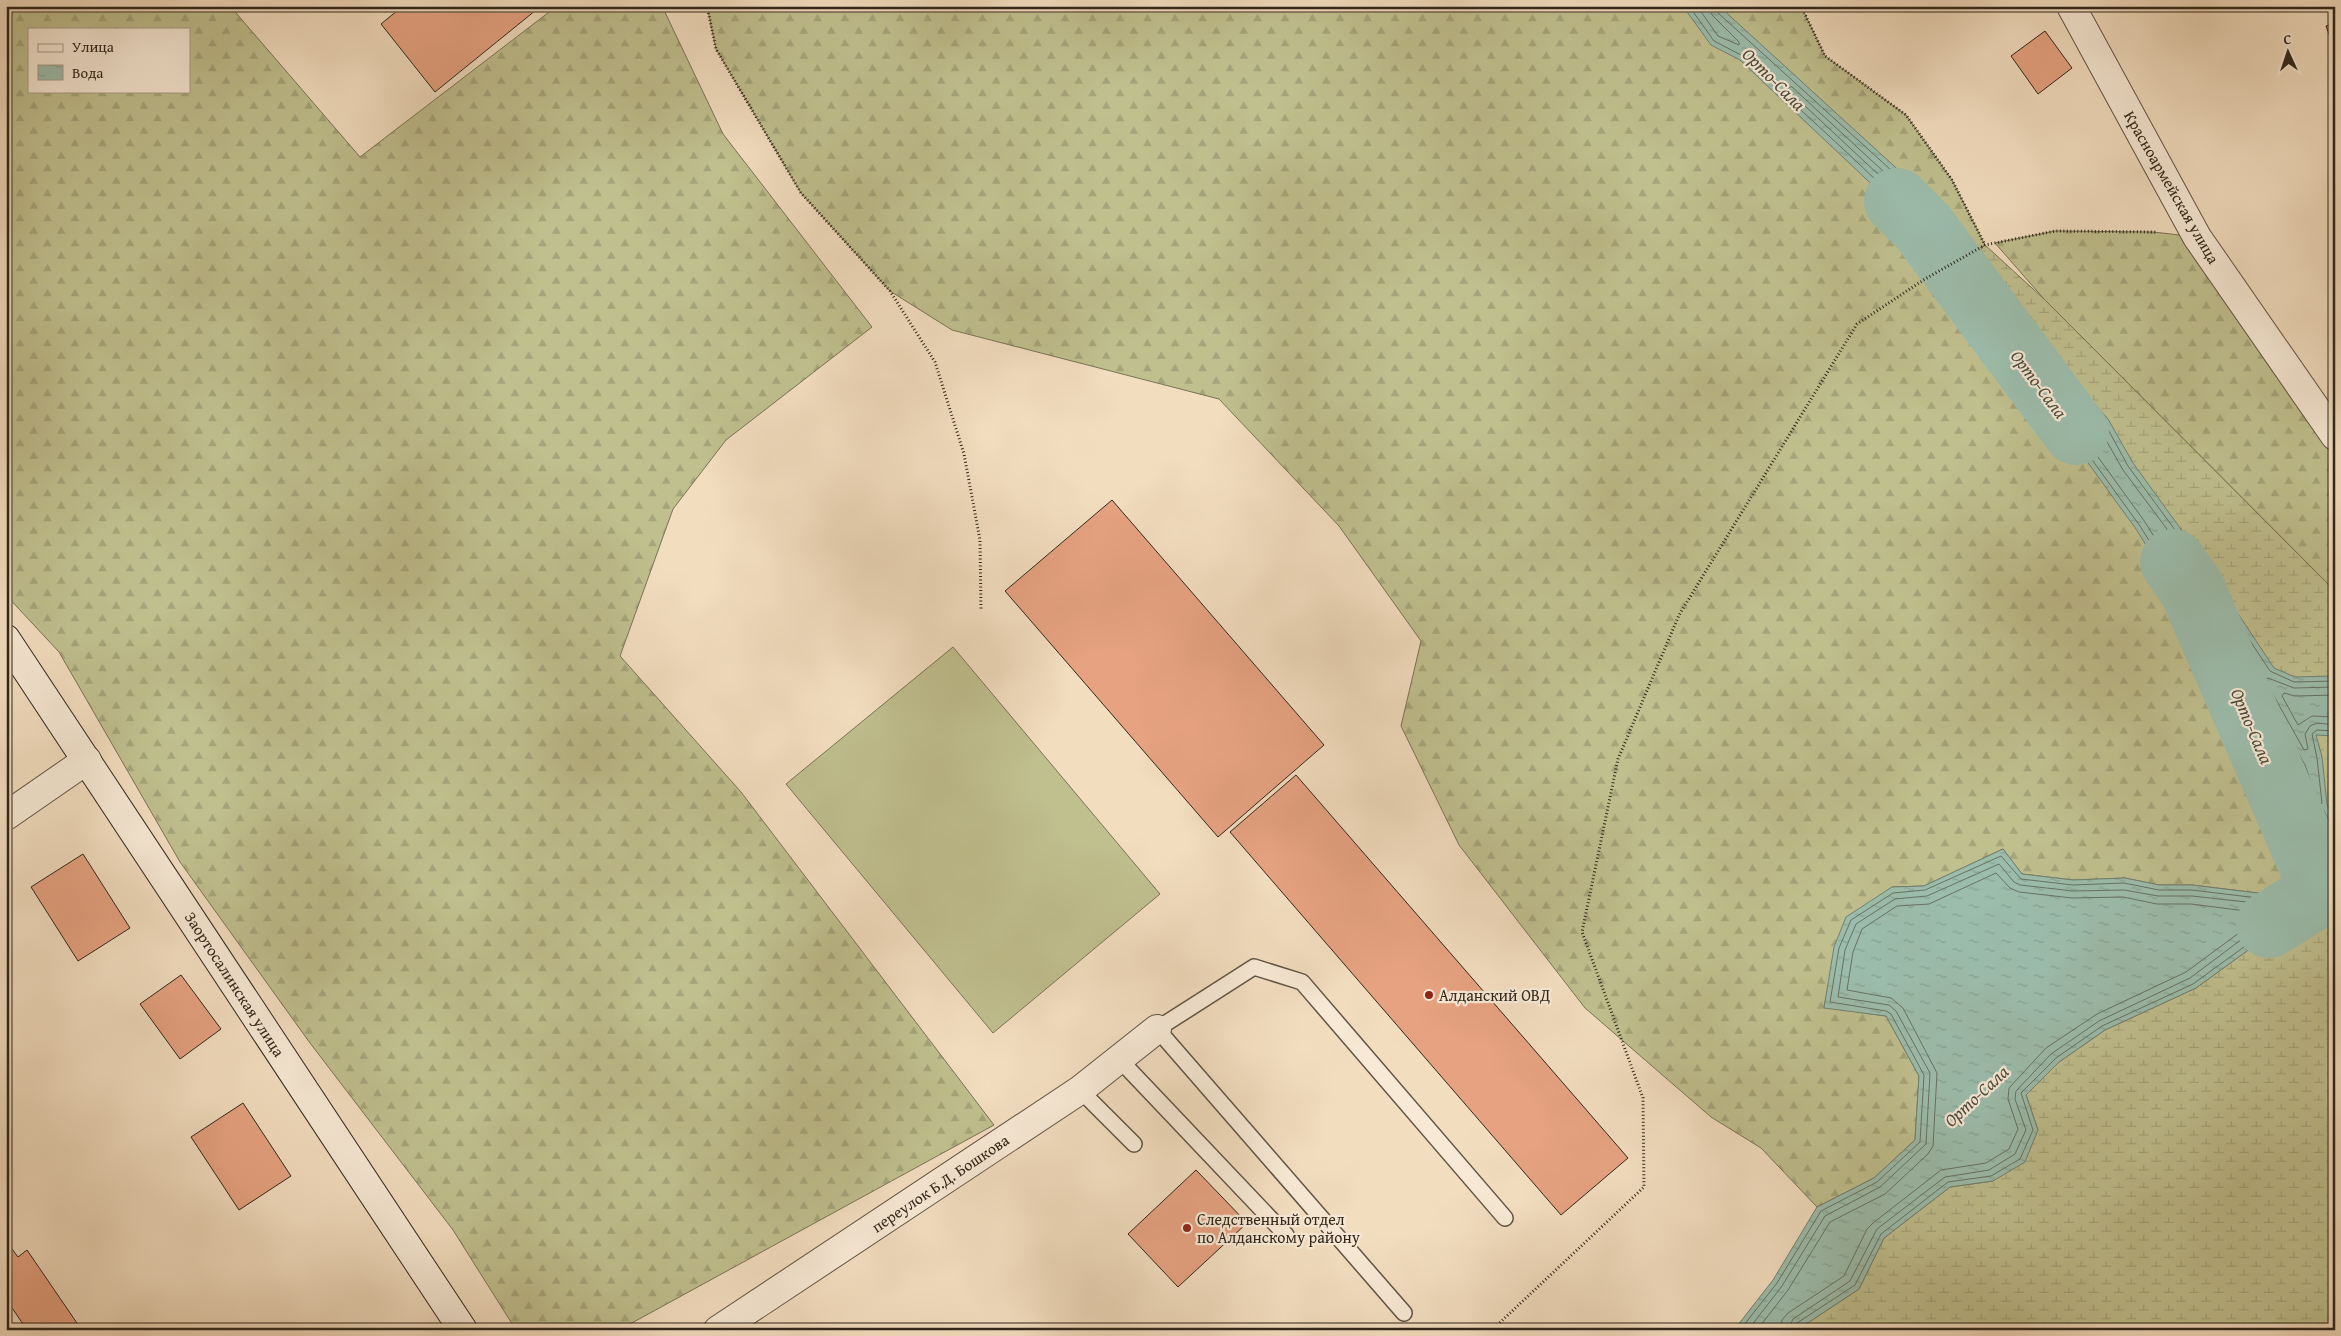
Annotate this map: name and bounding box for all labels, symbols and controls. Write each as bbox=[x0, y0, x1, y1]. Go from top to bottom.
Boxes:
legend bbox=[28, 28, 190, 92]
north arrow bbox=[2264, 28, 2314, 78]
text: С bbox=[2283, 29, 2292, 49]
text: Улица bbox=[72, 36, 115, 57]
water label: Орто-Сала bbox=[1736, 41, 1812, 117]
text: Вода bbox=[72, 62, 104, 83]
street label: Красноармейская улица bbox=[2118, 106, 2226, 268]
water label: Орто-Сала bbox=[2004, 344, 2074, 425]
water label: Орто-Сала bbox=[2224, 684, 2280, 769]
street label: Заортосалинская улица bbox=[179, 907, 291, 1062]
place label: Алданский ОВД bbox=[1439, 983, 1550, 1007]
marker: Алданский ОВД bbox=[1423, 989, 1435, 1001]
water label: Орто-Сала bbox=[1938, 1058, 2015, 1133]
street label: переулок Б.Д. Бошкова bbox=[866, 1128, 1014, 1238]
place label: Следственный отдел по Алданскому району bbox=[1197, 1207, 1360, 1249]
marker: Следственный отдел по Алданскому району bbox=[1181, 1222, 1193, 1234]

